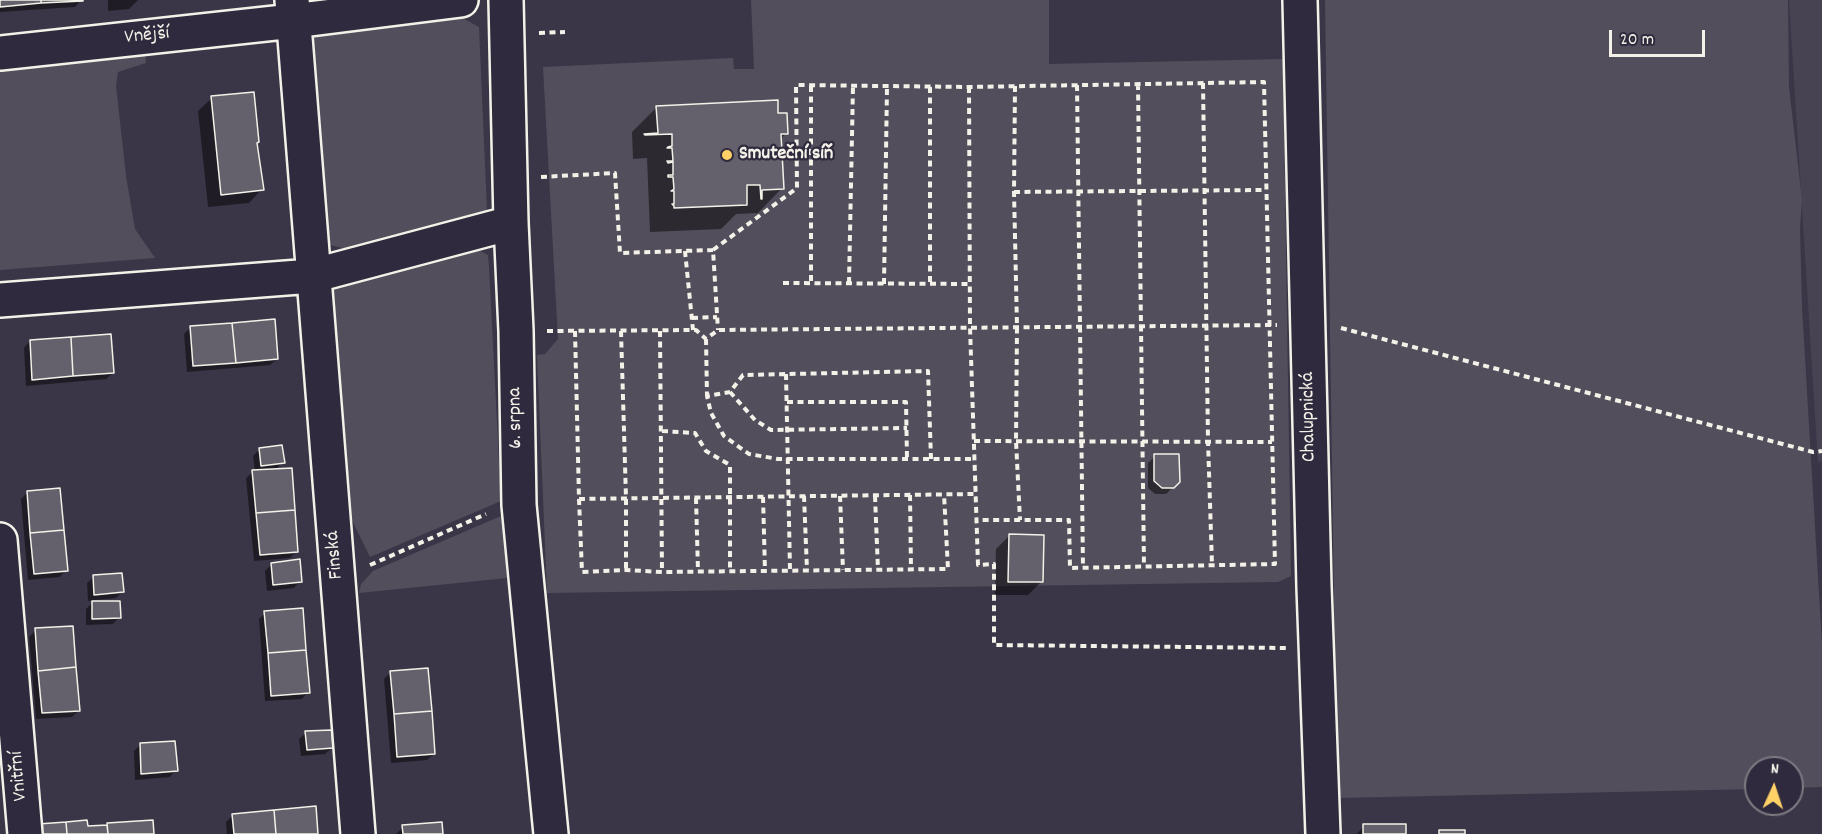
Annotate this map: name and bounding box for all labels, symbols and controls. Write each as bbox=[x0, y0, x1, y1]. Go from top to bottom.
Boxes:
scale bar bbox=[1612, 18, 1708, 56]
street label: Vnější bbox=[123, 23, 171, 51]
text: 20 m bbox=[1620, 28, 1654, 53]
place label: Smuteční síň bbox=[739, 143, 833, 167]
marker: Smuteční síň bbox=[720, 148, 734, 162]
street label: Chalupnická bbox=[1297, 372, 1323, 462]
street label: 6. srpna bbox=[504, 387, 530, 449]
street label: Finská bbox=[322, 530, 350, 580]
street label: Vnitřní bbox=[6, 750, 34, 802]
north arrow bbox=[1744, 756, 1804, 816]
text: N bbox=[1770, 758, 1779, 781]

